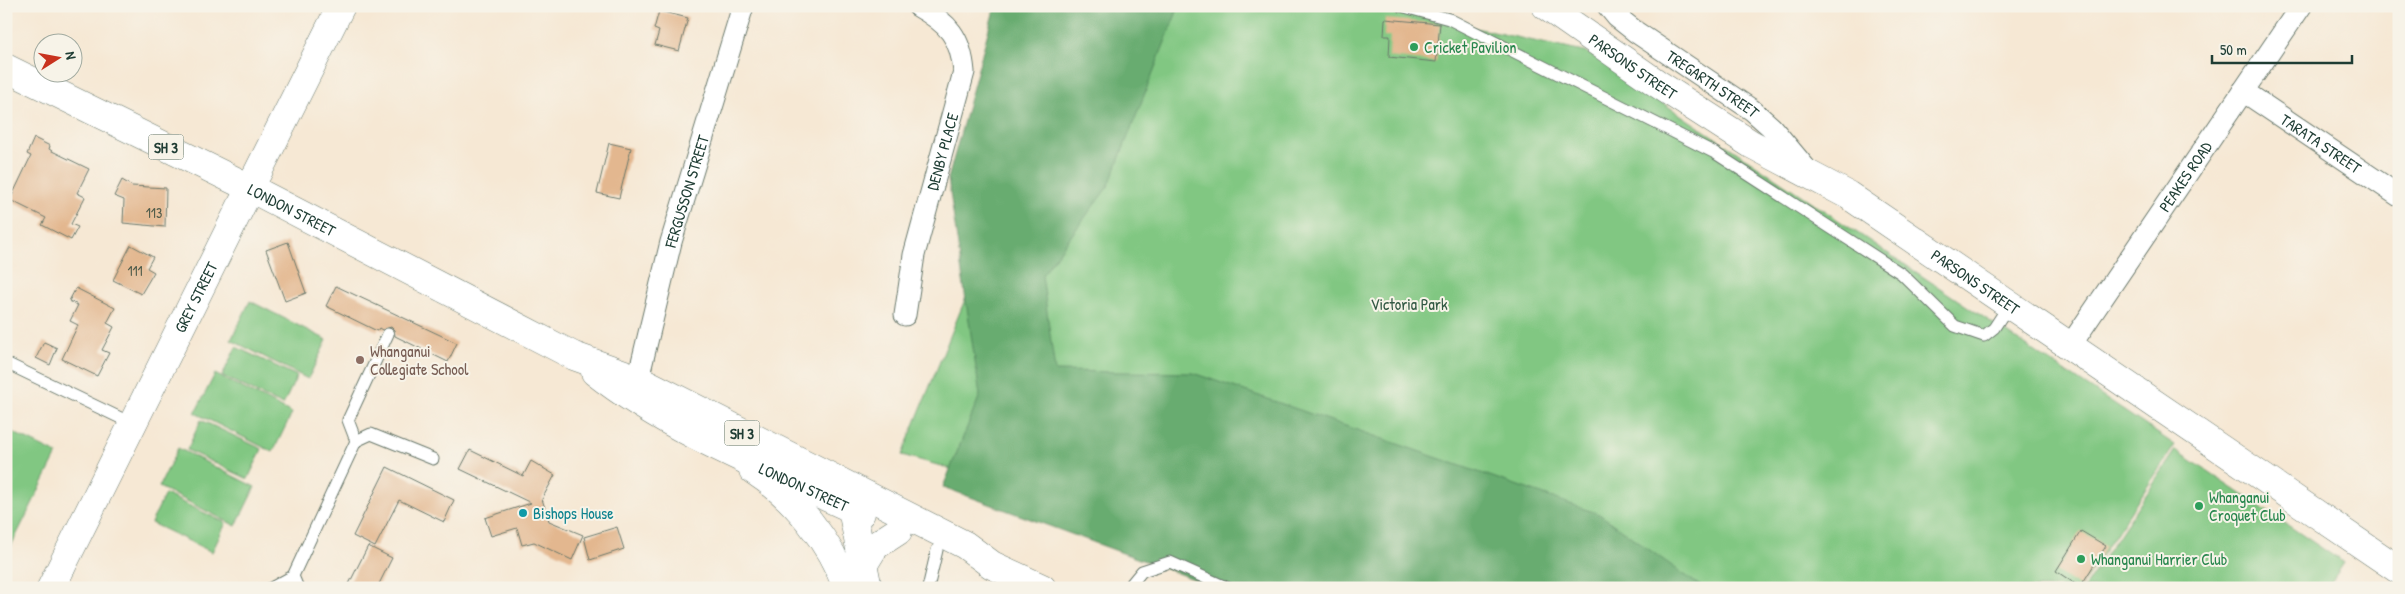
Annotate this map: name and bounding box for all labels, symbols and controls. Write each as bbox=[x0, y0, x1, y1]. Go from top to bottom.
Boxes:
street label: PARSONS STREET bbox=[1585, 28, 1682, 105]
north arrow bbox=[32, 32, 82, 82]
scale bar bbox=[2212, 32, 2352, 64]
place label: Cricket Pavilion bbox=[1424, 36, 1516, 58]
text: 50 m bbox=[2220, 39, 2247, 60]
marker: Cricket Pavilion bbox=[1408, 41, 1420, 53]
street label: TREGARTH STREET bbox=[1662, 45, 1764, 123]
text: N bbox=[61, 50, 81, 61]
street label: TARATA STREET bbox=[2276, 108, 2366, 179]
street label: DENBY PLACE bbox=[921, 110, 963, 193]
street label: FERGUSSON STREET bbox=[659, 132, 714, 251]
road number: SH 3 bbox=[148, 134, 184, 160]
street label: PEAKES ROAD bbox=[2153, 137, 2217, 216]
street label: LONDON STREET bbox=[244, 178, 340, 242]
house number: 113 bbox=[146, 203, 162, 222]
street label: PARSONS STREET bbox=[1927, 244, 2024, 320]
street label: GREY STREET bbox=[169, 257, 223, 336]
house number: 111 bbox=[127, 261, 143, 280]
park label: Victoria Park bbox=[1370, 293, 1448, 315]
place label: Whanganui Collegiate School bbox=[370, 340, 469, 380]
marker: Whanganui Collegiate School bbox=[354, 354, 366, 366]
road number: SH 3 bbox=[724, 420, 760, 446]
street label: LONDON STREET bbox=[756, 457, 853, 517]
place label: Whanganui Croquet Club bbox=[2209, 486, 2286, 526]
marker: Whanganui Croquet Club bbox=[2193, 500, 2205, 512]
place label: Bishops House bbox=[533, 502, 614, 524]
marker: Bishops House bbox=[517, 507, 529, 519]
place label: Whanganui Harrier Club bbox=[2091, 548, 2227, 570]
marker: Whanganui Harrier Club bbox=[2075, 553, 2087, 565]

